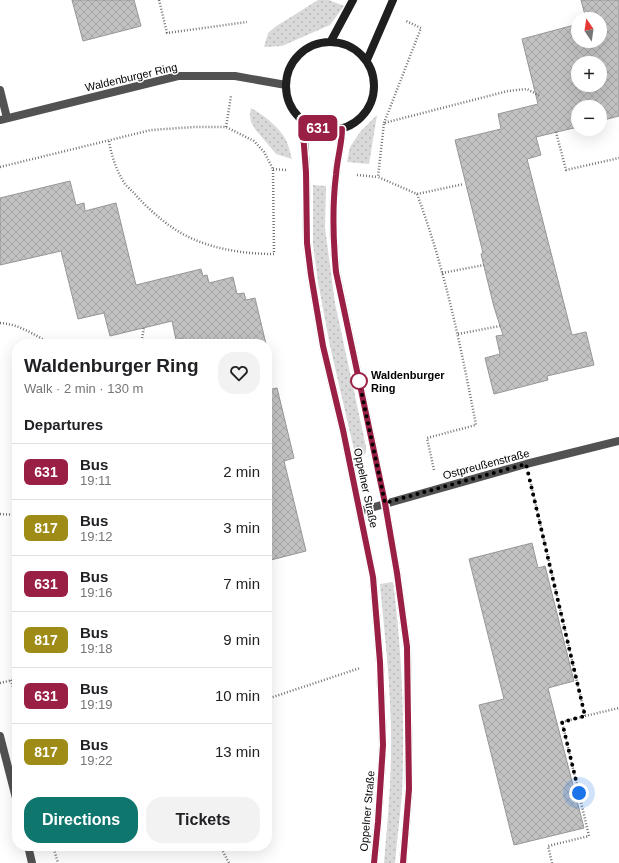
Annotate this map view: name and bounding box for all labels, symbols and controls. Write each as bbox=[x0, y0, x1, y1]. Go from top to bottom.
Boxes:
north arrow bbox=[571, 12, 607, 48]
map controls bbox=[571, 12, 607, 136]
button: + bbox=[571, 56, 607, 92]
street label: Waldenburger Ring bbox=[84, 61, 178, 93]
button: − bbox=[571, 100, 607, 136]
line badge: 631 bbox=[295, 115, 341, 141]
text: 631 bbox=[306, 120, 330, 136]
button: heart bbox=[218, 352, 260, 394]
text: Waldenburger Ring bbox=[24, 355, 199, 376]
place label: Waldenburger Ring bbox=[371, 369, 445, 394]
marker: Waldenburger Ring bbox=[350, 372, 368, 390]
text: Walk · 2 min · 130 m bbox=[24, 381, 143, 396]
text: Departures bbox=[24, 416, 103, 433]
street label: Oppelner Straße bbox=[352, 447, 380, 529]
street label: Ostpreußenstraße bbox=[441, 447, 531, 481]
text: Bus bbox=[80, 456, 108, 473]
text: 2 min bbox=[223, 463, 260, 480]
text: 631 bbox=[34, 464, 58, 480]
text: 19:11 bbox=[80, 473, 112, 488]
text: Bus bbox=[80, 512, 108, 529]
text: 3 min bbox=[223, 519, 260, 536]
text: 817 bbox=[34, 520, 58, 536]
text: 19:12 bbox=[80, 529, 113, 544]
text: Bus bbox=[80, 568, 108, 585]
text: 7 min bbox=[223, 575, 260, 592]
text: 631 bbox=[34, 576, 58, 592]
text: 19:16 bbox=[80, 585, 113, 600]
text: Bus bbox=[80, 624, 108, 641]
text: 9 min bbox=[223, 631, 260, 648]
text: 817 bbox=[34, 632, 58, 648]
text: 19:18 bbox=[80, 641, 113, 656]
text: Bus bbox=[80, 680, 108, 697]
text: 10 min bbox=[215, 687, 260, 704]
text: 631 bbox=[34, 688, 58, 704]
text: 19:19 bbox=[80, 697, 113, 712]
text: Bus bbox=[80, 736, 108, 753]
text: 13 min bbox=[215, 743, 260, 760]
text: 817 bbox=[34, 744, 58, 760]
text: 19:22 bbox=[80, 753, 113, 768]
street label: Oppelner Straße bbox=[357, 770, 377, 852]
your location bbox=[569, 783, 589, 803]
button: Directions bbox=[24, 797, 138, 843]
button: Tickets bbox=[146, 797, 260, 843]

